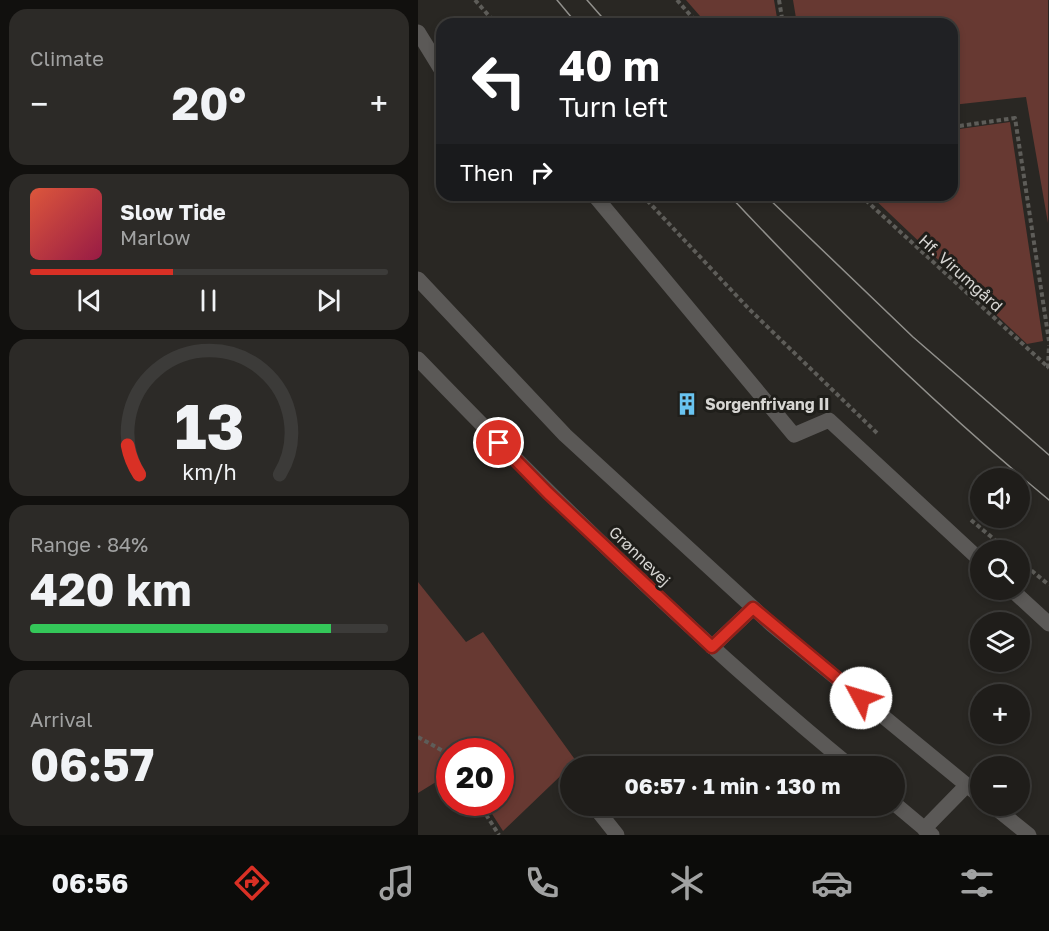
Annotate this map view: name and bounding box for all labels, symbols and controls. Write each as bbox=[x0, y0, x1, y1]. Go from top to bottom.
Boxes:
text: 40 m bbox=[559, 40, 660, 90]
icon: left bbox=[460, 42, 538, 120]
text: Climate bbox=[30, 46, 104, 70]
text: 20° bbox=[172, 76, 246, 130]
text: − bbox=[30, 84, 48, 123]
text: + bbox=[370, 84, 388, 123]
text: Turn left bbox=[559, 91, 668, 123]
icon: right bbox=[525, 156, 558, 189]
text: Then bbox=[460, 159, 513, 186]
text: Slow Tide bbox=[120, 198, 226, 225]
text: Marlow bbox=[120, 225, 191, 249]
street label: Hf. Virumgård bbox=[915, 230, 1007, 316]
icon: previous bbox=[73, 284, 106, 317]
icon: pause bbox=[192, 284, 225, 317]
icon: next bbox=[312, 284, 345, 317]
text: 13 bbox=[174, 388, 244, 463]
building icon: Sorgenfrivang II bbox=[674, 391, 700, 417]
place label: Sorgenfrivang II bbox=[705, 394, 829, 414]
pin bbox=[473, 417, 524, 468]
icon: arrive bbox=[482, 426, 515, 459]
text: km/h bbox=[182, 459, 236, 485]
map controls bbox=[970, 468, 1030, 816]
button: sound bbox=[970, 468, 1030, 528]
street label: Grønnevej bbox=[605, 522, 675, 590]
text: Range · 84% bbox=[30, 532, 148, 556]
button: search bbox=[970, 540, 1030, 600]
text: 420 km bbox=[30, 562, 192, 616]
button: layers bbox=[970, 612, 1030, 672]
position arrow bbox=[829, 666, 893, 730]
button: + bbox=[970, 684, 1030, 744]
text: Arrival bbox=[30, 707, 93, 731]
text: 06:57 bbox=[30, 737, 154, 791]
speed limit sign: 20 bbox=[436, 738, 514, 816]
button: − bbox=[970, 756, 1030, 816]
text: 06:57 · 1 min · 130 m bbox=[624, 772, 841, 799]
icon: directions bbox=[231, 862, 273, 904]
icon: music bbox=[376, 862, 418, 904]
icon: phone bbox=[521, 862, 563, 904]
icon: climate bbox=[666, 862, 708, 904]
icon: car bbox=[811, 862, 853, 904]
icon: filters bbox=[956, 862, 998, 904]
text: 06:56 bbox=[51, 867, 128, 899]

